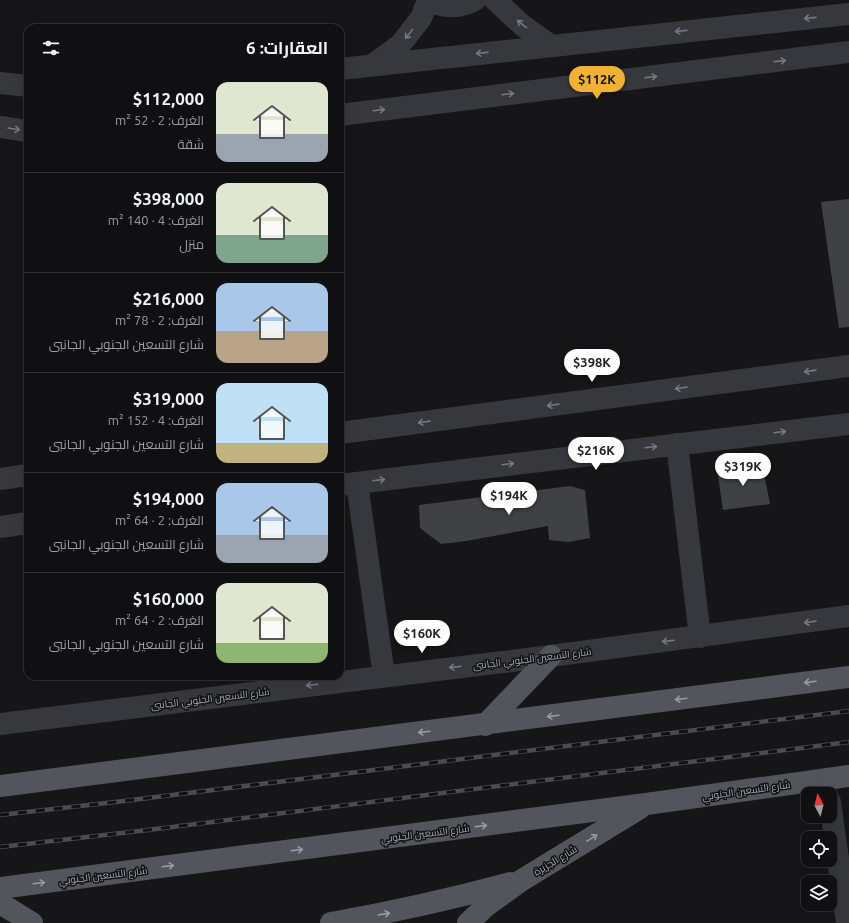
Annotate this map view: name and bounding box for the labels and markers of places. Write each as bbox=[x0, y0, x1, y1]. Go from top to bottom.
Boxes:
pin: $112K bbox=[569, 66, 625, 100]
pin: $398K bbox=[564, 349, 620, 383]
pin: $216K bbox=[568, 437, 624, 471]
pin: $319K bbox=[715, 453, 771, 487]
pin: $194K bbox=[481, 482, 537, 516]
pin: $160K bbox=[394, 620, 450, 654]

